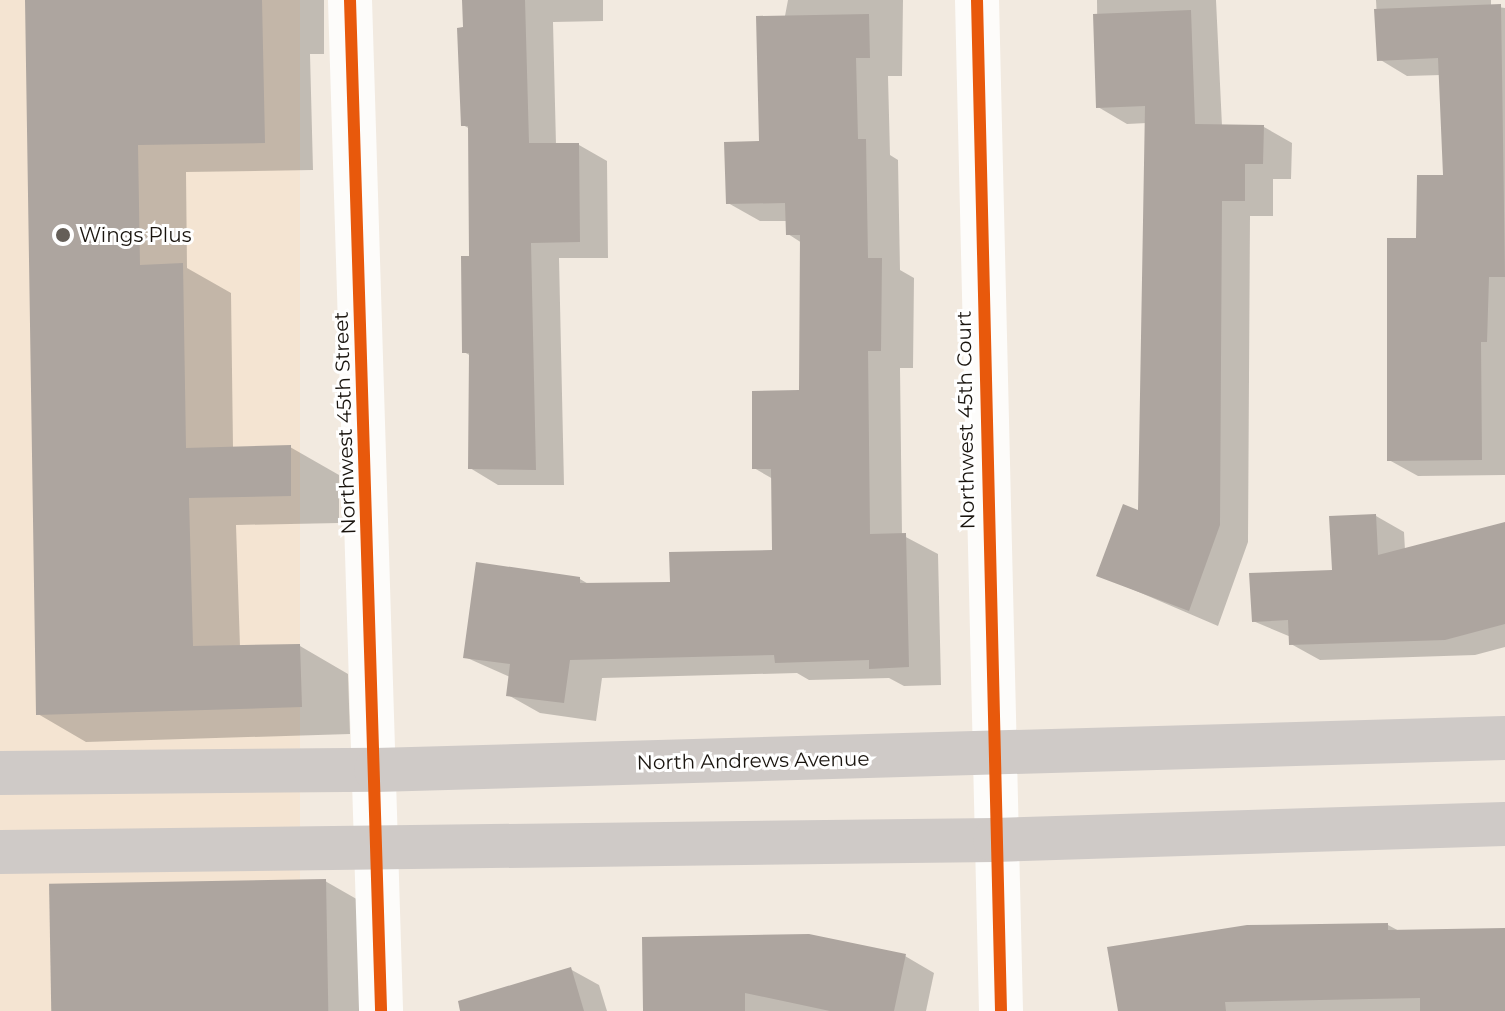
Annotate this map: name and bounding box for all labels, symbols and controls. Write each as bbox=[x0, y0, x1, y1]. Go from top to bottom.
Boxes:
place label: Wings Plus bbox=[79, 223, 191, 247]
marker: Wings Plus bbox=[54, 226, 72, 244]
street label: Northwest 45th Street bbox=[329, 311, 361, 535]
street label: Northwest 45th Court bbox=[952, 311, 980, 529]
street label: North Andrews Avenue bbox=[636, 747, 870, 775]

